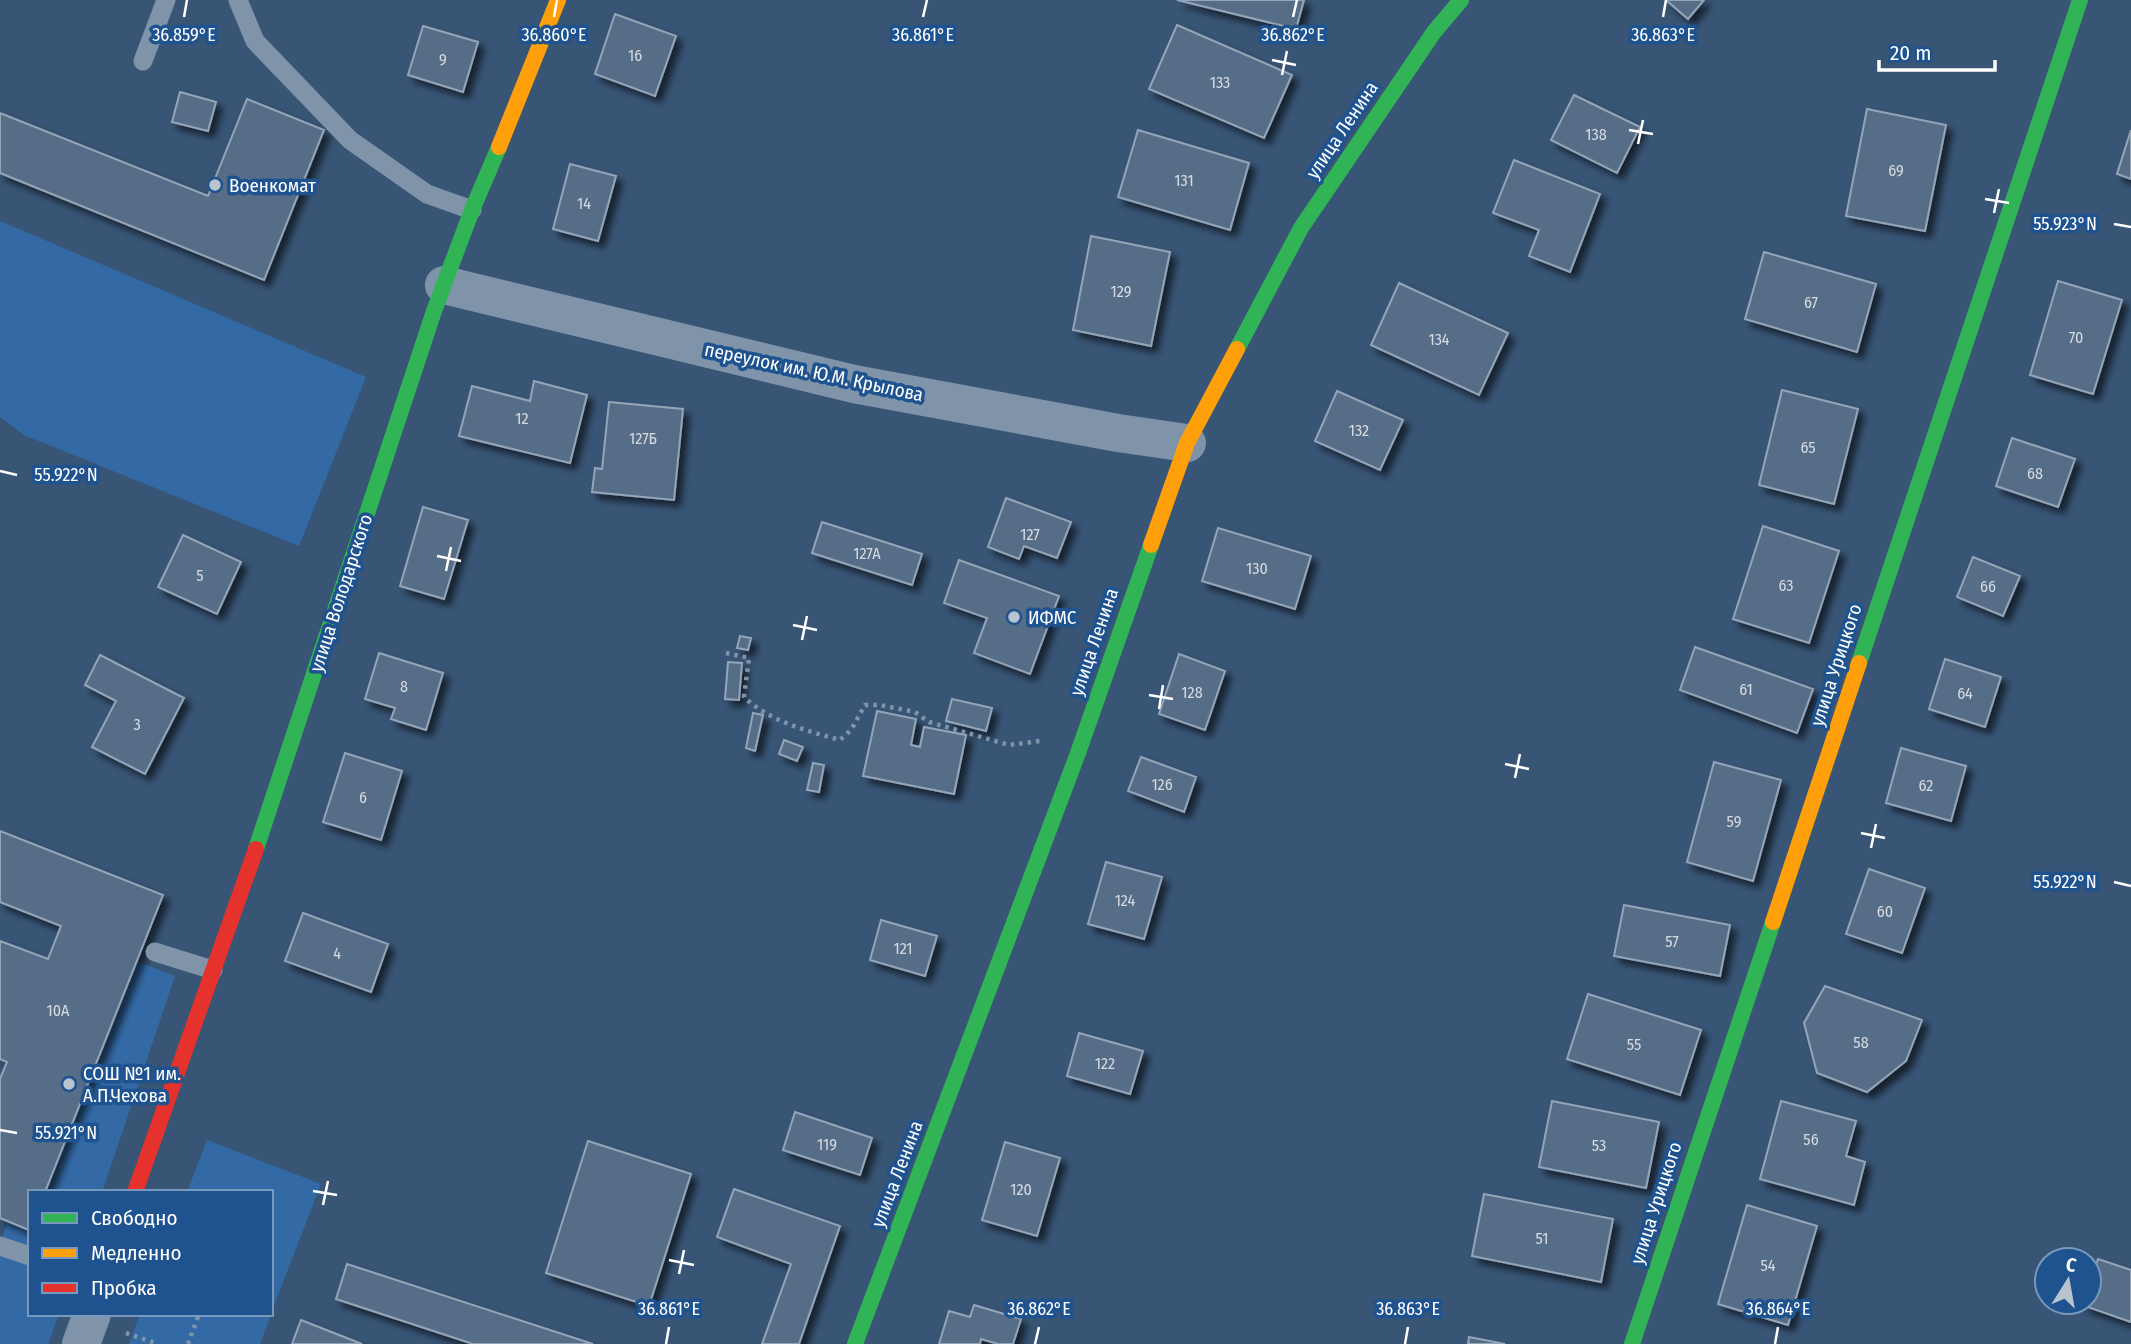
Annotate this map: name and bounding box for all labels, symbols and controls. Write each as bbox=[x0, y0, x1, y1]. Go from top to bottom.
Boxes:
text: 36.859°E bbox=[152, 24, 216, 46]
text: 36.860°E bbox=[521, 24, 587, 46]
text: 36.861°E bbox=[892, 24, 954, 46]
text: 36.862°E bbox=[1261, 24, 1325, 46]
text: 36.863°E bbox=[1631, 24, 1695, 46]
scale bar bbox=[1879, 28, 1994, 72]
text: 20 m bbox=[1890, 40, 1931, 66]
house number: 16 bbox=[628, 46, 642, 65]
house number: 9 bbox=[439, 50, 447, 69]
house number: 133 bbox=[1210, 73, 1230, 92]
street label: улица Ленина bbox=[1301, 77, 1383, 183]
house number: 138 bbox=[1585, 125, 1607, 144]
house number: 69 bbox=[1888, 161, 1904, 180]
house number: 131 bbox=[1174, 171, 1194, 190]
place label: Военкомат bbox=[229, 174, 316, 197]
marker: Военкомат bbox=[207, 177, 223, 193]
house number: 14 bbox=[577, 194, 591, 213]
text: 55.923°N bbox=[2033, 213, 2097, 235]
house number: 129 bbox=[1111, 282, 1132, 301]
house number: 67 bbox=[1804, 293, 1819, 312]
house number: 70 bbox=[2069, 328, 2083, 347]
house number: 134 bbox=[1428, 330, 1450, 349]
street label: переулок им. Ю.М. Крылова bbox=[703, 338, 925, 406]
house number: 12 bbox=[515, 409, 529, 428]
house number: 132 bbox=[1349, 421, 1369, 440]
house number: 127Б bbox=[629, 429, 657, 448]
house number: 65 bbox=[1800, 438, 1816, 457]
text: 55.922°N bbox=[34, 464, 98, 486]
house number: 68 bbox=[2027, 464, 2043, 483]
street label: улица Володарского bbox=[305, 511, 377, 675]
house number: 127 bbox=[1020, 525, 1040, 544]
house number: 127А bbox=[853, 544, 881, 563]
house number: 130 bbox=[1246, 559, 1268, 578]
house number: 5 bbox=[196, 566, 204, 585]
house number: 63 bbox=[1778, 576, 1794, 595]
house number: 66 bbox=[1980, 577, 1996, 596]
street label: улица Ленина bbox=[1065, 585, 1123, 699]
street label: улица Урицкого bbox=[1805, 601, 1867, 729]
place label: ИФМС bbox=[1028, 606, 1077, 629]
marker: ИФМС bbox=[1006, 609, 1022, 625]
house number: 8 bbox=[400, 677, 408, 696]
house number: 61 bbox=[1739, 680, 1753, 699]
house number: 128 bbox=[1181, 683, 1203, 702]
house number: 64 bbox=[1957, 684, 1973, 703]
house number: 3 bbox=[133, 715, 141, 734]
house number: 126 bbox=[1151, 775, 1173, 794]
house number: 62 bbox=[1919, 776, 1933, 795]
house number: 6 bbox=[359, 788, 367, 807]
house number: 59 bbox=[1727, 812, 1742, 831]
text: 55.922°N bbox=[2033, 871, 2097, 893]
house number: 124 bbox=[1115, 891, 1136, 910]
house number: 60 bbox=[1877, 902, 1893, 921]
house number: 57 bbox=[1665, 932, 1679, 951]
house number: 121 bbox=[893, 939, 913, 958]
house number: 4 bbox=[333, 944, 341, 963]
house number: 10А bbox=[47, 1001, 70, 1020]
house number: 58 bbox=[1853, 1033, 1869, 1052]
house number: 55 bbox=[1627, 1035, 1641, 1054]
house number: 122 bbox=[1095, 1054, 1115, 1073]
place label: СОШ №1 им. А.П.Чехова bbox=[83, 1062, 181, 1107]
marker: СОШ №1 им. А.П.Чехова bbox=[61, 1076, 77, 1092]
street label: улица Ленина bbox=[866, 1117, 928, 1231]
text: 55.921°N bbox=[35, 1122, 97, 1144]
house number: 56 bbox=[1803, 1130, 1819, 1149]
house number: 119 bbox=[817, 1135, 837, 1154]
house number: 53 bbox=[1592, 1136, 1606, 1155]
street label: улица Урицкого bbox=[1625, 1139, 1687, 1267]
house number: 120 bbox=[1010, 1180, 1032, 1199]
legend bbox=[28, 1190, 273, 1316]
text: Свободно bbox=[91, 1205, 177, 1231]
house number: 51 bbox=[1536, 1229, 1548, 1248]
text: Медленно bbox=[91, 1240, 181, 1266]
north arrow bbox=[2033, 1246, 2103, 1316]
text: С bbox=[2064, 1253, 2078, 1277]
house number: 54 bbox=[1760, 1256, 1776, 1275]
text: Пробка bbox=[91, 1275, 157, 1301]
text: 36.861°E bbox=[638, 1298, 700, 1320]
text: 36.862°E bbox=[1007, 1298, 1071, 1320]
text: 36.863°E bbox=[1376, 1298, 1440, 1320]
text: 36.864°E bbox=[1746, 1298, 1810, 1320]

